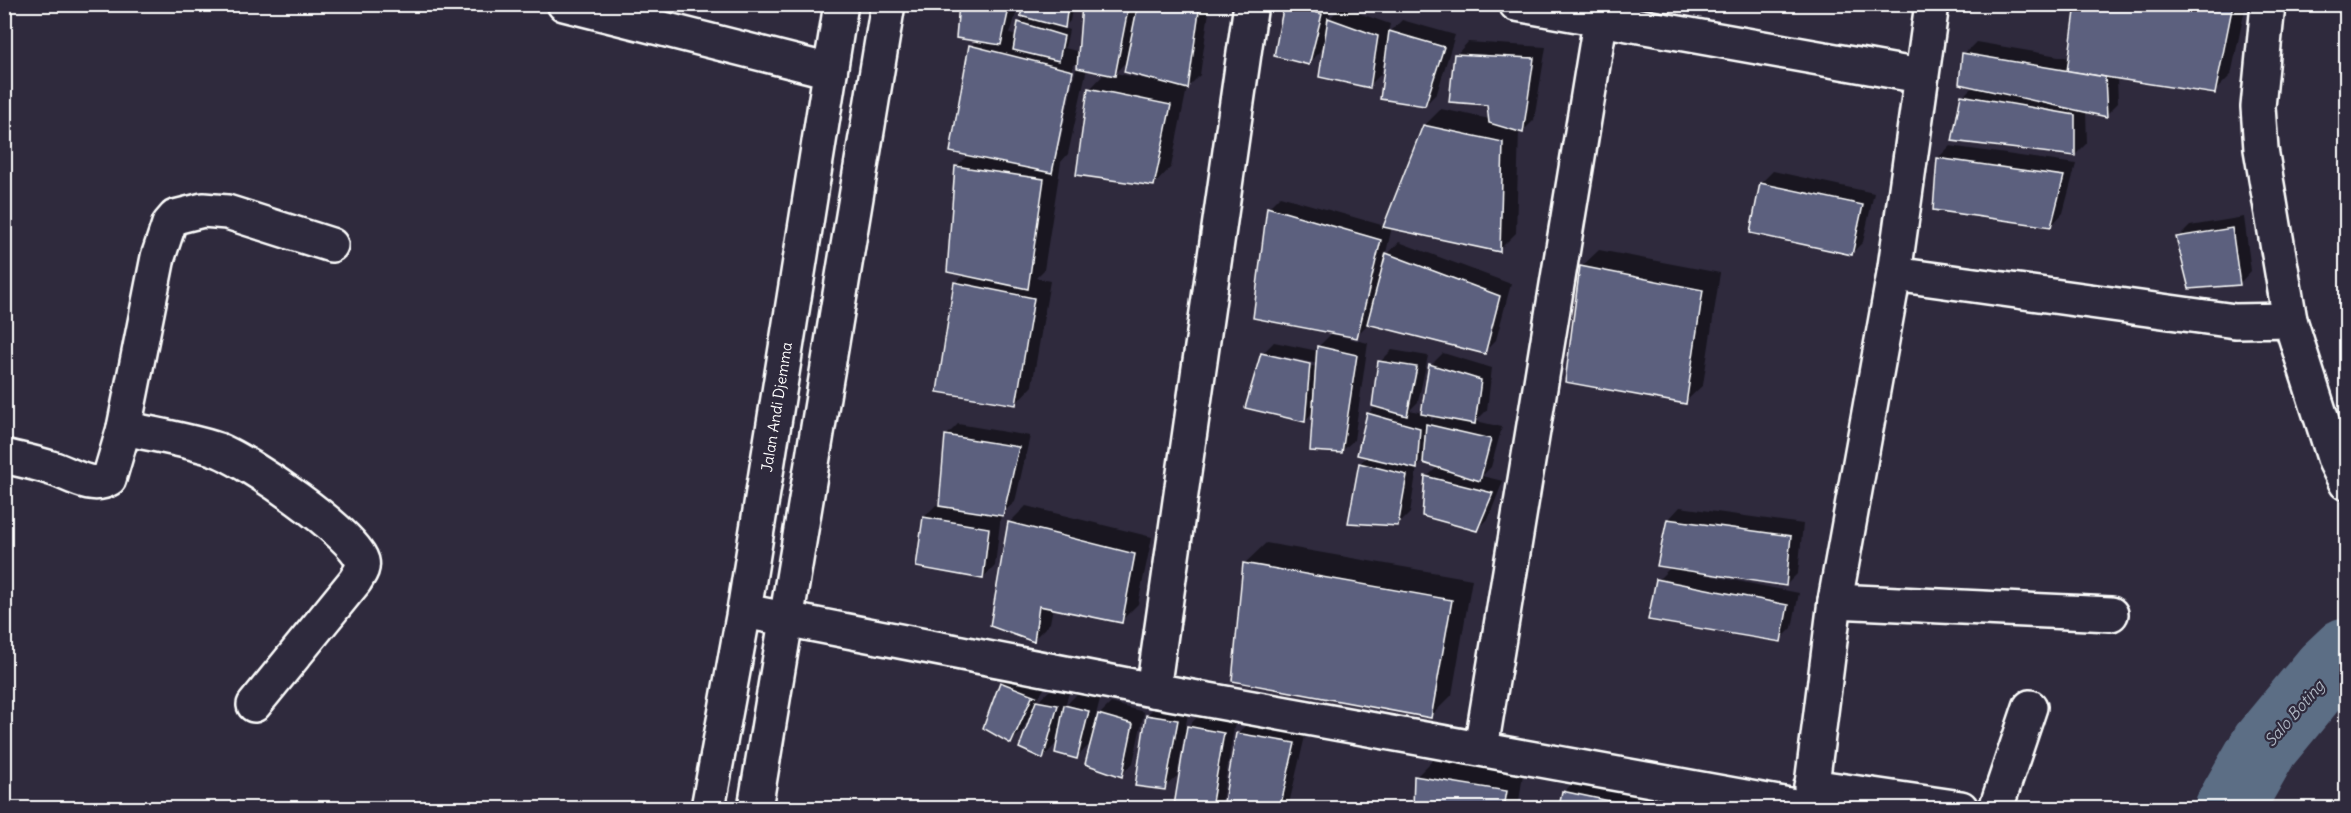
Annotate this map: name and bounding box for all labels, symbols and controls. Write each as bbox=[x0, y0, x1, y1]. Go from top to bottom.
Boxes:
street label: Jalan Andi Djemma bbox=[757, 340, 796, 473]
water label: Salo Boting bbox=[2260, 675, 2329, 750]

